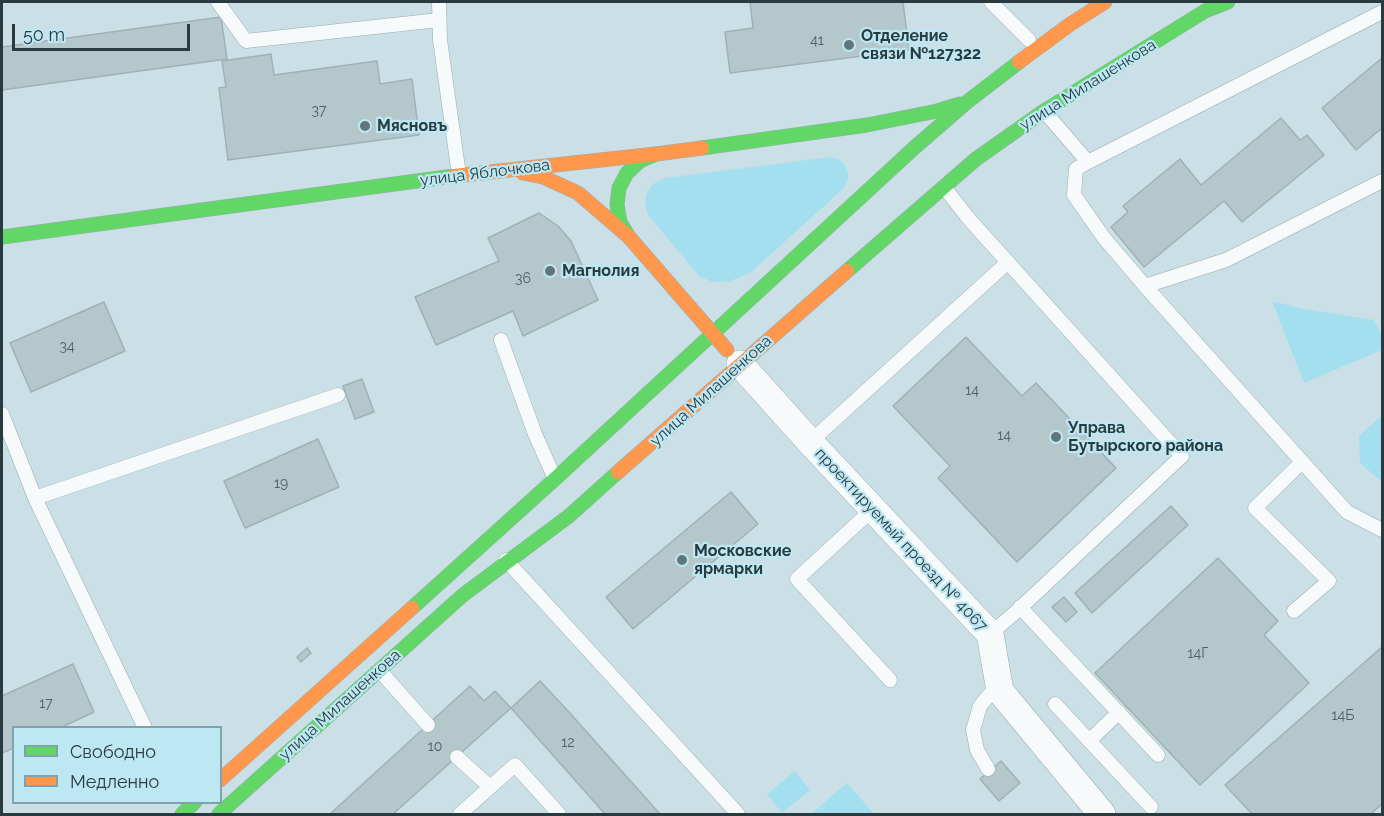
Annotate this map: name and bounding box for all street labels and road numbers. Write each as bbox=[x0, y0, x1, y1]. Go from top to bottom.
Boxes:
street label: улица Милашенкова bbox=[1016, 35, 1160, 135]
street label: улица Яблочкова bbox=[419, 155, 551, 191]
street label: улица Милашенкова bbox=[646, 331, 776, 451]
street label: проектируемый проезд № 4067 bbox=[811, 444, 991, 636]
street label: улица Милашенкова bbox=[275, 645, 405, 765]

